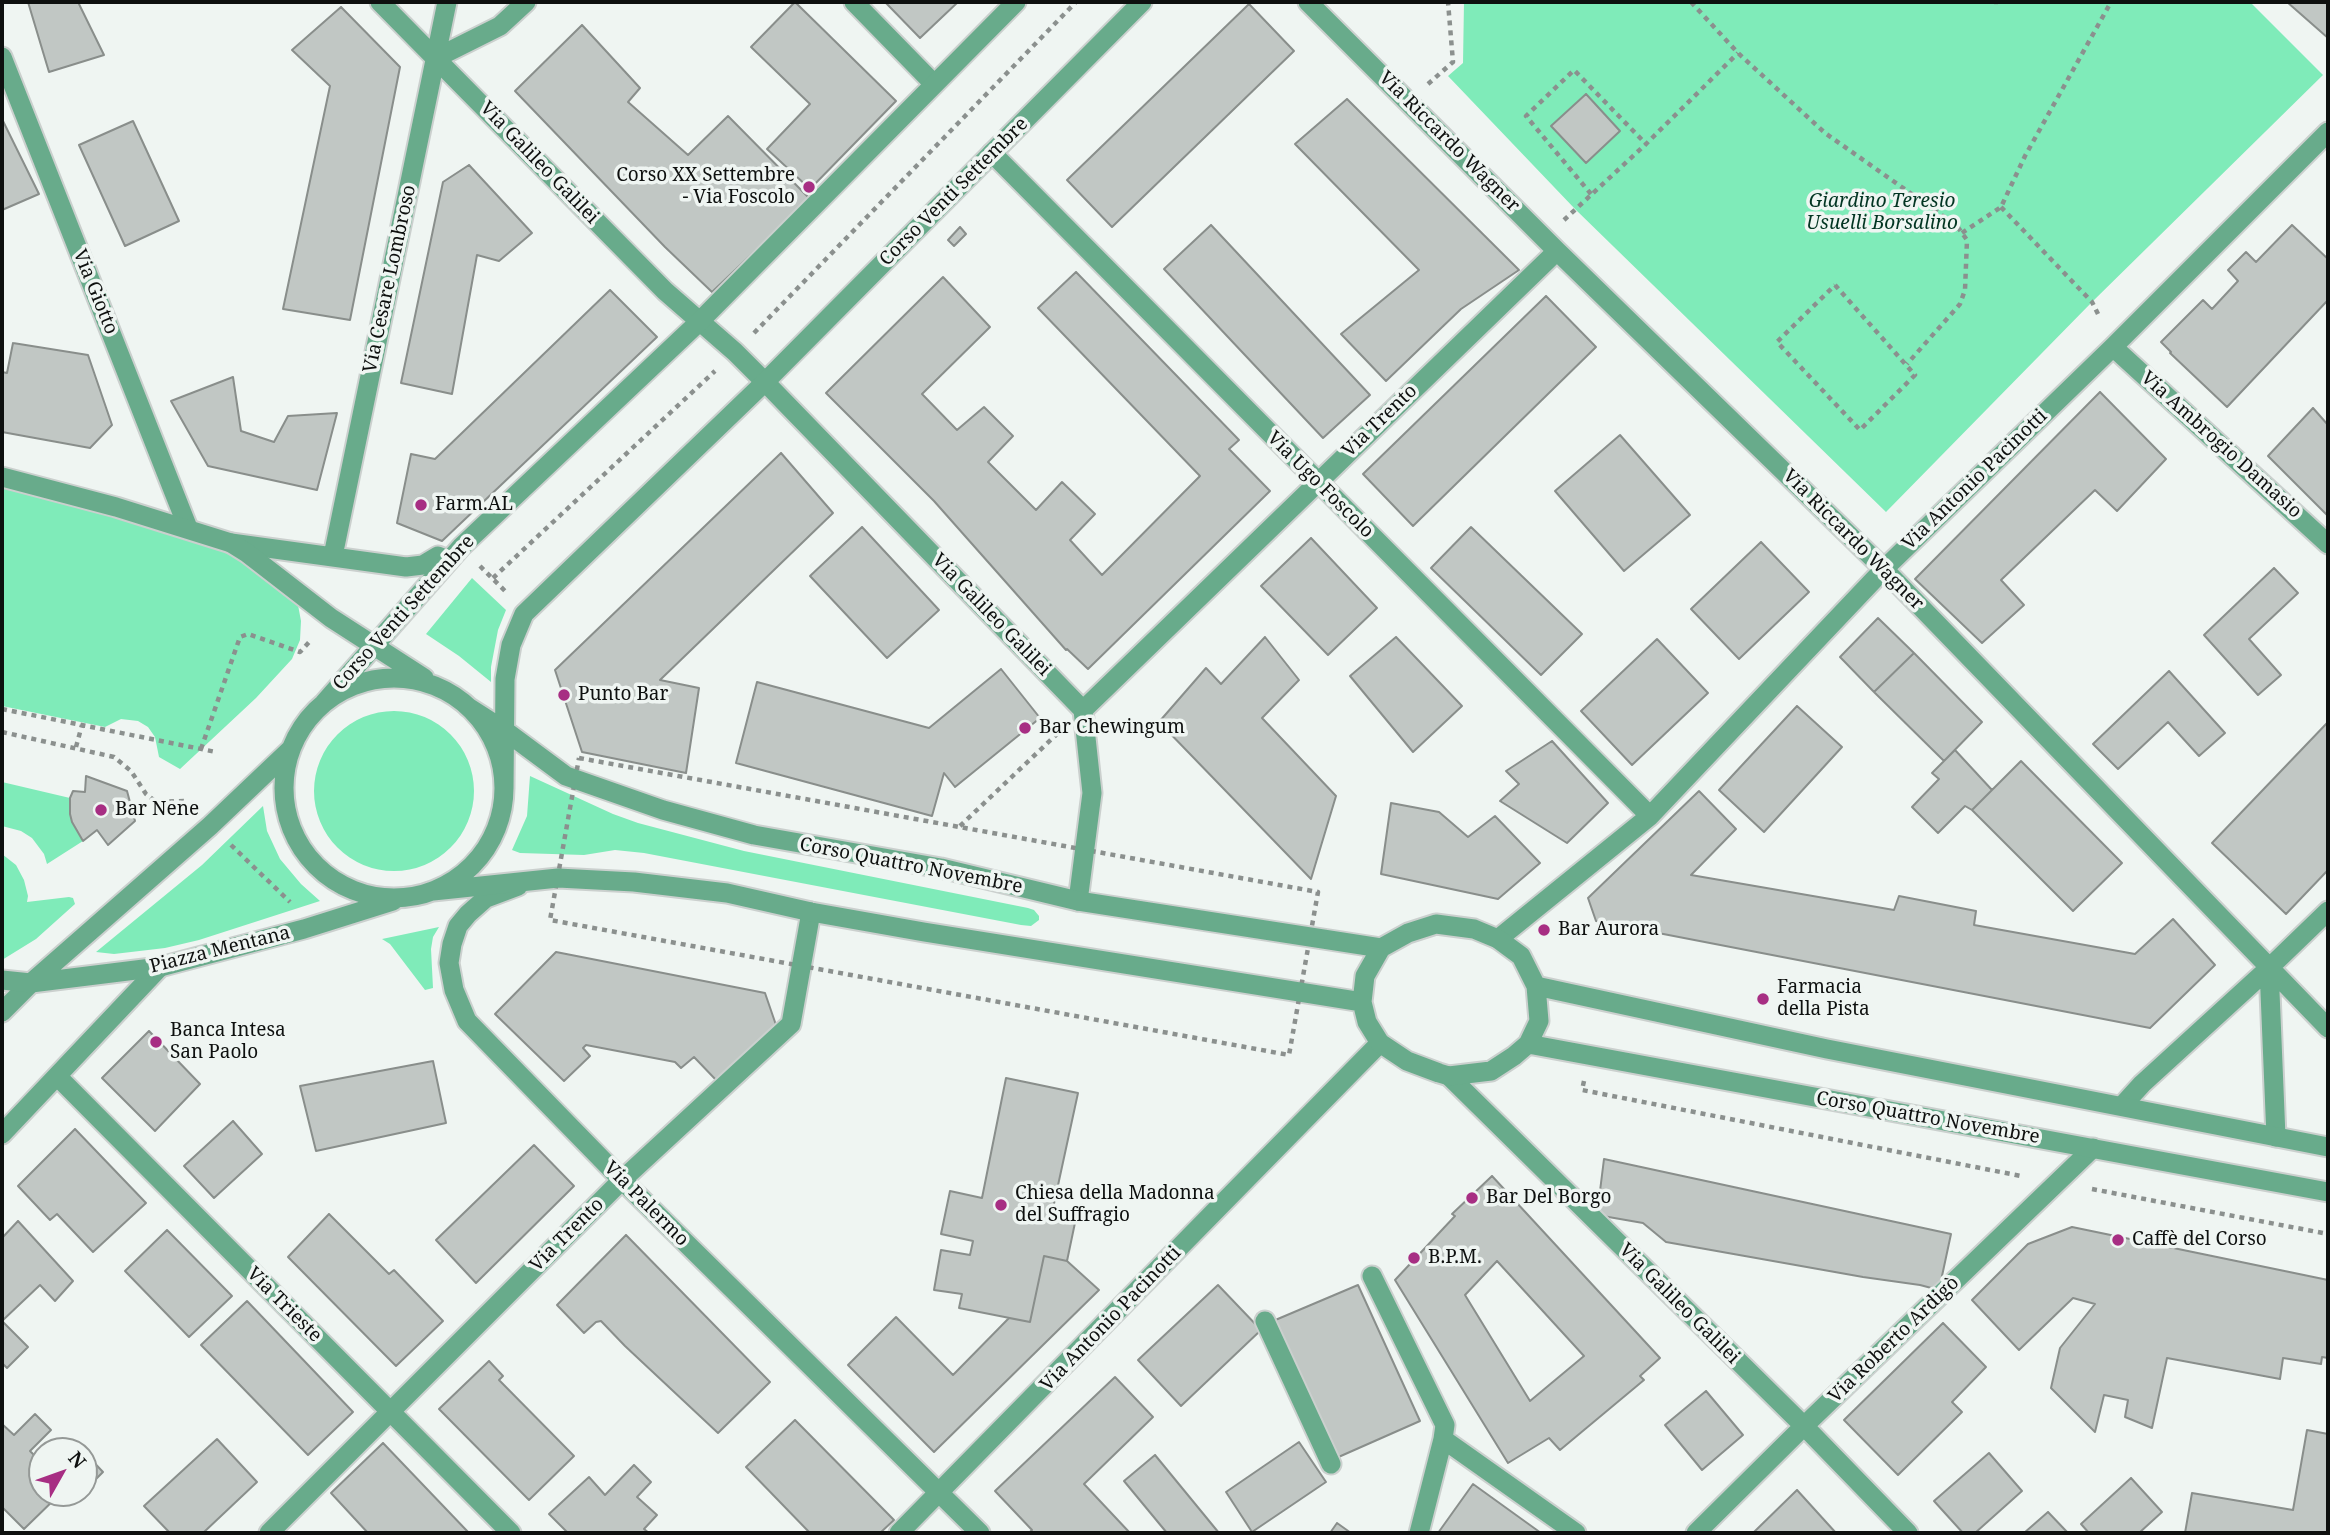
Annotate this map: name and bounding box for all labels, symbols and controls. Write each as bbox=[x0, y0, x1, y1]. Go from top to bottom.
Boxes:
street label: Via Riccardo Wagner bbox=[1374, 67, 1524, 217]
street label: Via Galileo Galilei bbox=[475, 97, 603, 229]
street label: Corso Venti Settembre bbox=[875, 113, 1033, 271]
place label: Corso XX Settembre - Via Foscolo bbox=[616, 165, 795, 209]
marker: Corso XX Settembre - Via Foscolo bbox=[801, 179, 817, 195]
street label: Via Cesare Lombroso bbox=[359, 183, 421, 375]
park label: Giardino Teresio Usuelli Borsalino bbox=[1806, 191, 1958, 235]
street label: Via Giotto bbox=[68, 246, 122, 338]
street label: Via Ambrogio Damasio bbox=[2136, 367, 2306, 523]
street label: Via Trento bbox=[1338, 380, 1422, 462]
street label: Via Antonio Pacinotti bbox=[1898, 405, 2052, 555]
street label: Via Ugo Foscolo bbox=[1262, 427, 1378, 543]
street label: Via Riccardo Wagner bbox=[1778, 465, 1928, 615]
place label: Farm.AL bbox=[435, 494, 513, 516]
marker: Farm.AL bbox=[413, 497, 429, 513]
street label: Corso Venti Settembre bbox=[328, 531, 480, 695]
street label: Via Galileo Galilei bbox=[927, 549, 1055, 681]
place label: Punto Bar bbox=[578, 684, 668, 706]
marker: Punto Bar bbox=[556, 687, 572, 703]
place label: Bar Chewingum bbox=[1039, 717, 1185, 739]
marker: Bar Chewingum bbox=[1017, 720, 1033, 736]
place label: Bar Nene bbox=[115, 799, 199, 821]
marker: Bar Nene bbox=[93, 802, 109, 818]
street label: Corso Quattro Novembre bbox=[798, 833, 1024, 899]
place label: Bar Aurora bbox=[1558, 919, 1659, 941]
street label: Piazza Mentana bbox=[147, 922, 293, 978]
marker: Bar Aurora bbox=[1536, 922, 1552, 938]
place label: Farmacia della Pista bbox=[1777, 977, 1870, 1021]
marker: Farmacia della Pista bbox=[1755, 991, 1771, 1007]
place label: Banca Intesa San Paolo bbox=[170, 1020, 286, 1064]
marker: Banca Intesa San Paolo bbox=[148, 1034, 164, 1050]
street label: Corso Quattro Novembre bbox=[1814, 1087, 2042, 1149]
street label: Via Palermo bbox=[599, 1157, 693, 1251]
place label: Chiesa della Madonna del Suffragio bbox=[1015, 1183, 1215, 1227]
place label: Bar Del Borgo bbox=[1486, 1187, 1611, 1209]
marker: Bar Del Borgo bbox=[1464, 1190, 1480, 1206]
street label: Via Trento bbox=[525, 1193, 609, 1277]
marker: Chiesa della Madonna del Suffragio bbox=[993, 1197, 1009, 1213]
place label: Caffè del Corso bbox=[2132, 1229, 2267, 1251]
marker: Caffè del Corso bbox=[2110, 1232, 2126, 1248]
street label: Via Galileo Galilei bbox=[1614, 1239, 1744, 1369]
street label: Via Antonio Pacinotti bbox=[1036, 1242, 1186, 1396]
place label: B.P.M. bbox=[1428, 1247, 1482, 1269]
marker: B.P.M. bbox=[1406, 1250, 1422, 1266]
street label: Via Trieste bbox=[242, 1263, 326, 1347]
street label: Via Roberto Ardigò bbox=[1824, 1272, 1964, 1408]
north arrow bbox=[28, 1437, 98, 1507]
text: N bbox=[63, 1446, 92, 1474]

